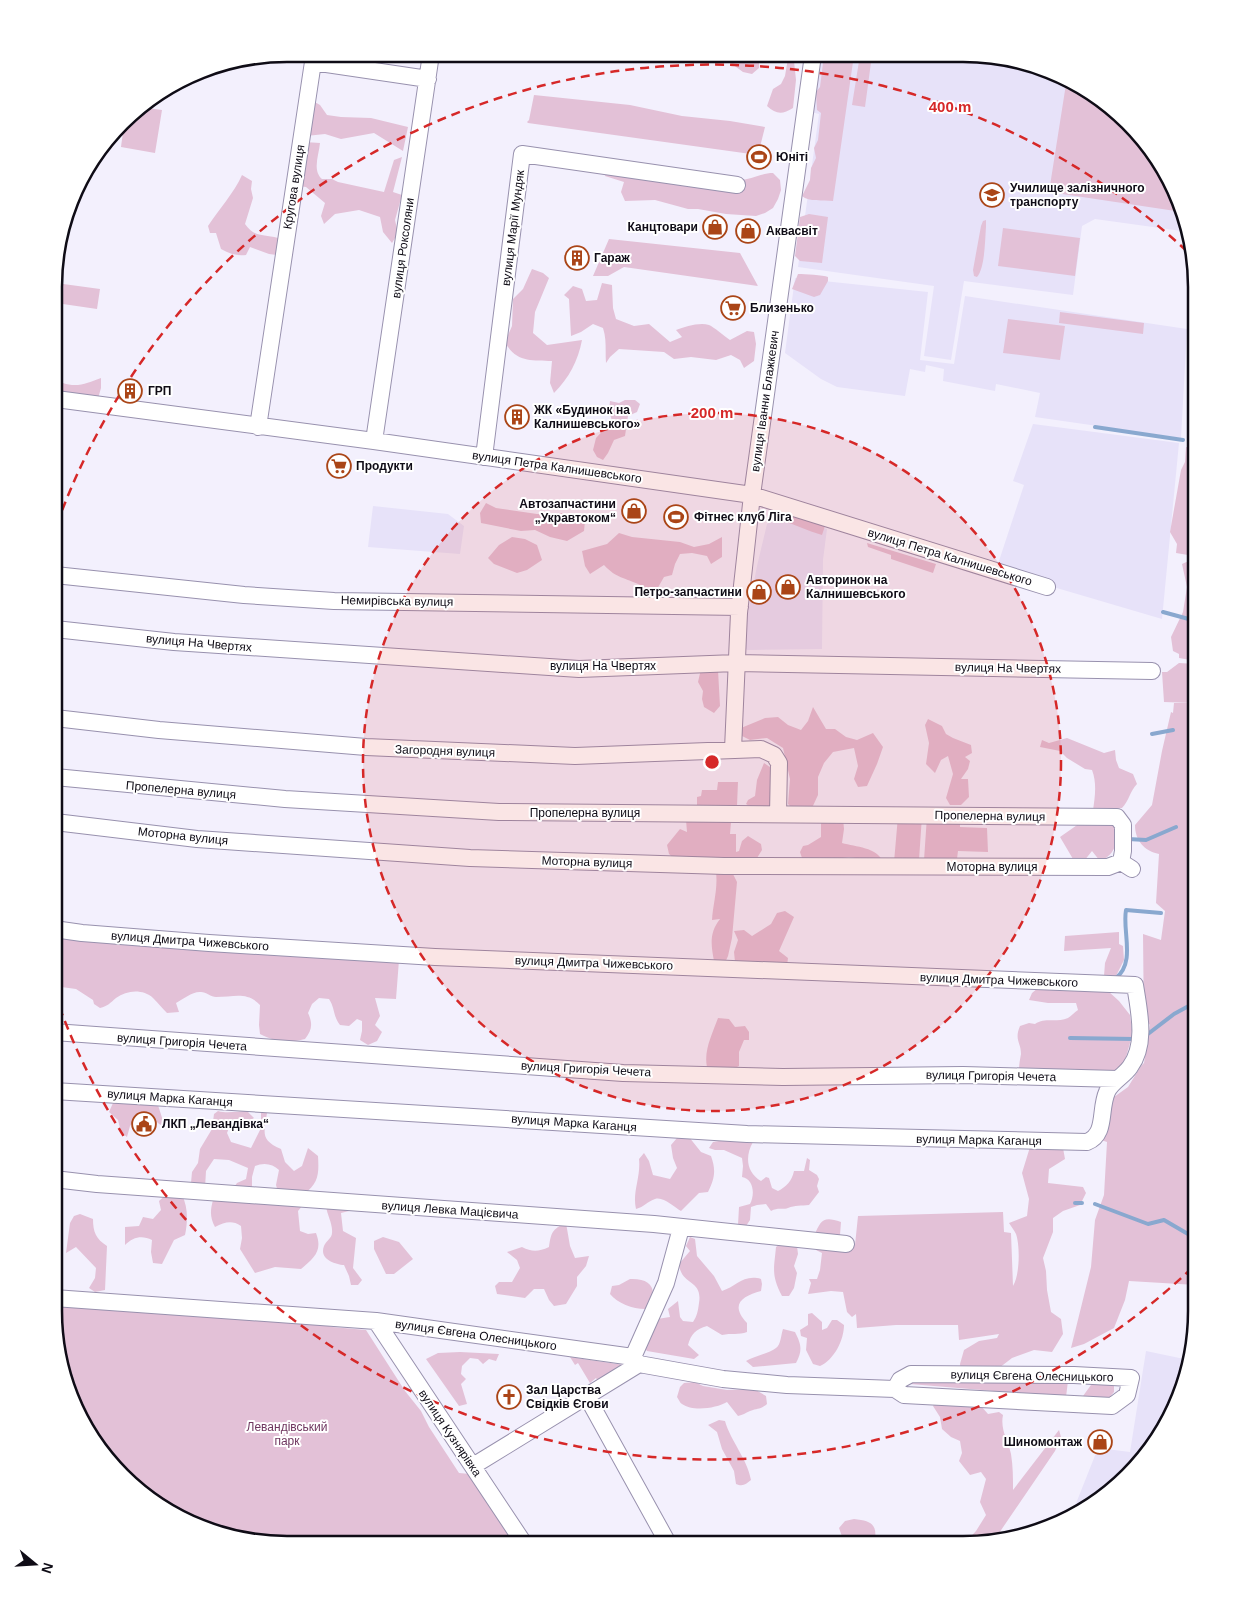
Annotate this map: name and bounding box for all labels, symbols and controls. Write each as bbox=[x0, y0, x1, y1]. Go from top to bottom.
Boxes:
text: 400 m bbox=[929, 98, 971, 115]
street label: Кругова вулиця bbox=[280, 144, 308, 230]
sports icon: Юніті bbox=[746, 144, 772, 170]
place label: Юніті bbox=[776, 150, 808, 164]
street label: вулиця Марії Мундяк bbox=[499, 169, 527, 287]
place label: Училище залізничного транспорту bbox=[1010, 181, 1145, 209]
school or university icon: Училище залізничного транспорту bbox=[979, 182, 1005, 208]
street label: вулиця Роксоляни bbox=[389, 197, 417, 299]
shop icon: Канцтовари bbox=[702, 214, 728, 240]
shop icon: Аквасвіт bbox=[735, 218, 761, 244]
place label: Канцтовари bbox=[628, 220, 698, 234]
place label: Аквасвіт bbox=[766, 224, 818, 238]
building icon: Гараж bbox=[564, 245, 590, 271]
place label: Гараж bbox=[594, 251, 630, 265]
supermarket icon: Близенько bbox=[720, 295, 746, 321]
place label: Близенько bbox=[750, 301, 814, 315]
street label: вулиця Іванни Блажкевич bbox=[748, 329, 782, 473]
building icon: ГРП bbox=[117, 378, 143, 404]
place label: ГРП bbox=[148, 384, 171, 398]
place label: ЖК «Будинок на Калнишевського» bbox=[533, 403, 641, 431]
building icon: ЖК «Будинок на Калнишевського» bbox=[504, 404, 530, 430]
text: 200 m bbox=[691, 404, 733, 421]
street label: вулиця Петра Калнишевського bbox=[471, 448, 643, 486]
supermarket icon: Продукти bbox=[326, 453, 352, 479]
place label: Продукти bbox=[356, 459, 413, 473]
place label: Автозапчастини „Укравтоком“ bbox=[519, 497, 616, 525]
shop icon: Автозапчастини „Укравтоком“ bbox=[621, 498, 647, 524]
sports icon: Фітнес клуб Ліга bbox=[663, 504, 689, 530]
place label: Фітнес клуб Ліга bbox=[694, 510, 792, 524]
street label: вулиця Петра Калнишевського bbox=[866, 525, 1034, 589]
place label: Авторинок на Калнишевського bbox=[806, 573, 906, 601]
shop icon: Авторинок на Калнишевського bbox=[775, 574, 801, 600]
shop icon: Петро-запчастини bbox=[746, 579, 772, 605]
place label: Петро-запчастини bbox=[634, 585, 742, 599]
street label: Немирівська вулиця bbox=[341, 593, 453, 609]
street label: вулиця На Чвертях bbox=[145, 631, 253, 655]
street label: вулиця На Чвертях bbox=[550, 659, 656, 673]
street label: вулиця На Чвертях bbox=[955, 660, 1061, 676]
street label: Загородня вулиця bbox=[395, 742, 495, 760]
centre of rings bbox=[703, 753, 721, 771]
street label: Пропелерна вулиця bbox=[125, 778, 237, 802]
street label: Пропелерна вулиця bbox=[530, 806, 640, 820]
street label: Пропелерна вулиця bbox=[935, 808, 1045, 824]
street label: Моторна вулиця bbox=[137, 824, 229, 848]
street label: Моторна вулиця bbox=[541, 853, 633, 871]
street label: Моторна вулиця bbox=[947, 860, 1037, 874]
street label: вулиця Дмитра Чижевського bbox=[111, 928, 270, 954]
street label: вулиця Дмитра Чижевського bbox=[515, 953, 674, 973]
street label: вулиця Дмитра Чижевського bbox=[920, 970, 1079, 990]
street label: вулиця Григорія Чечета bbox=[117, 1030, 248, 1054]
street label: вулиця Григорія Чечета bbox=[521, 1059, 652, 1079]
street label: вулиця Григорія Чечета bbox=[926, 1068, 1057, 1084]
street label: вулиця Марка Каганця bbox=[107, 1087, 233, 1109]
public building icon: ЛКП „Левандівка“ bbox=[131, 1111, 157, 1137]
street label: вулиця Марка Каганця bbox=[511, 1112, 637, 1134]
place label: ЛКП „Левандівка“ bbox=[162, 1117, 269, 1131]
street label: вулиця Марка Каганця bbox=[916, 1132, 1042, 1148]
street label: вулиця Левка Мацієвича bbox=[381, 1198, 519, 1222]
street label: вулиця Євгена Олесницького bbox=[394, 1317, 558, 1353]
street label: вулиця Євгена Олесницького bbox=[950, 1368, 1114, 1384]
place label: Зал Царства Свідків Єгови bbox=[526, 1383, 609, 1411]
church icon: Зал Царства Свідків Єгови bbox=[496, 1384, 522, 1410]
street label: вулиця Кузнярівка bbox=[416, 1387, 484, 1479]
park label: Левандівський парк bbox=[247, 1420, 327, 1448]
shop icon: Шиномонтаж bbox=[1087, 1429, 1113, 1455]
place label: Шиномонтаж bbox=[1004, 1435, 1082, 1449]
north arrow bbox=[10, 1539, 60, 1589]
text: N bbox=[38, 1561, 57, 1575]

